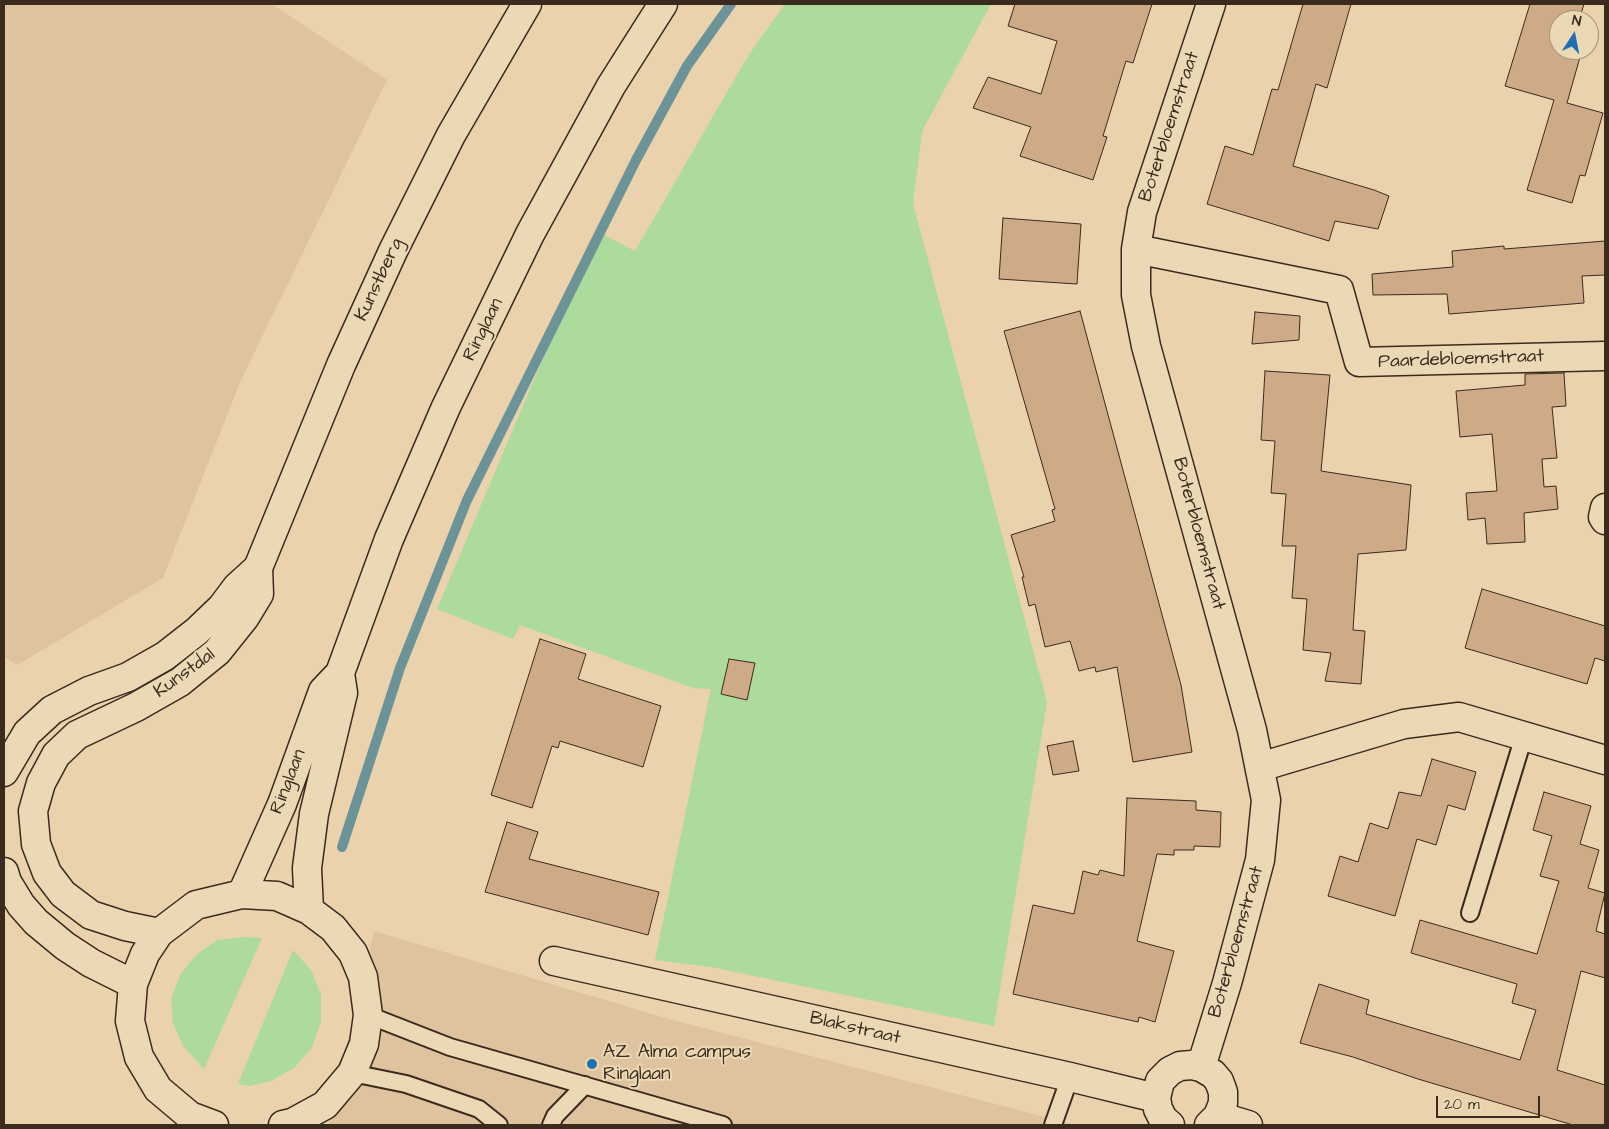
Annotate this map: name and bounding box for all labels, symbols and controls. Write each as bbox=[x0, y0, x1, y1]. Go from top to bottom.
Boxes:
north arrow bbox=[1549, 10, 1599, 60]
text: N bbox=[1570, 11, 1583, 32]
street label: Boterbloemstraat bbox=[1135, 49, 1205, 205]
street label: Kunstberg bbox=[351, 235, 409, 325]
street label: Ringlaan bbox=[459, 295, 509, 365]
street label: Paardebloemstraat bbox=[1378, 346, 1544, 374]
street label: Boterbloemstraat bbox=[1167, 455, 1229, 613]
street label: Kunstdal bbox=[150, 644, 220, 704]
street label: Ringlaan bbox=[266, 746, 312, 818]
street label: Boterbloemstraat bbox=[1204, 864, 1270, 1020]
street label: Blakstraat bbox=[807, 1007, 903, 1051]
place label: AZ Alma campus Ringlaan bbox=[603, 1042, 751, 1086]
marker: AZ Alma campus Ringlaan bbox=[585, 1057, 599, 1071]
scale bar bbox=[1439, 1086, 1543, 1118]
text: 20 m bbox=[1444, 1094, 1480, 1115]

